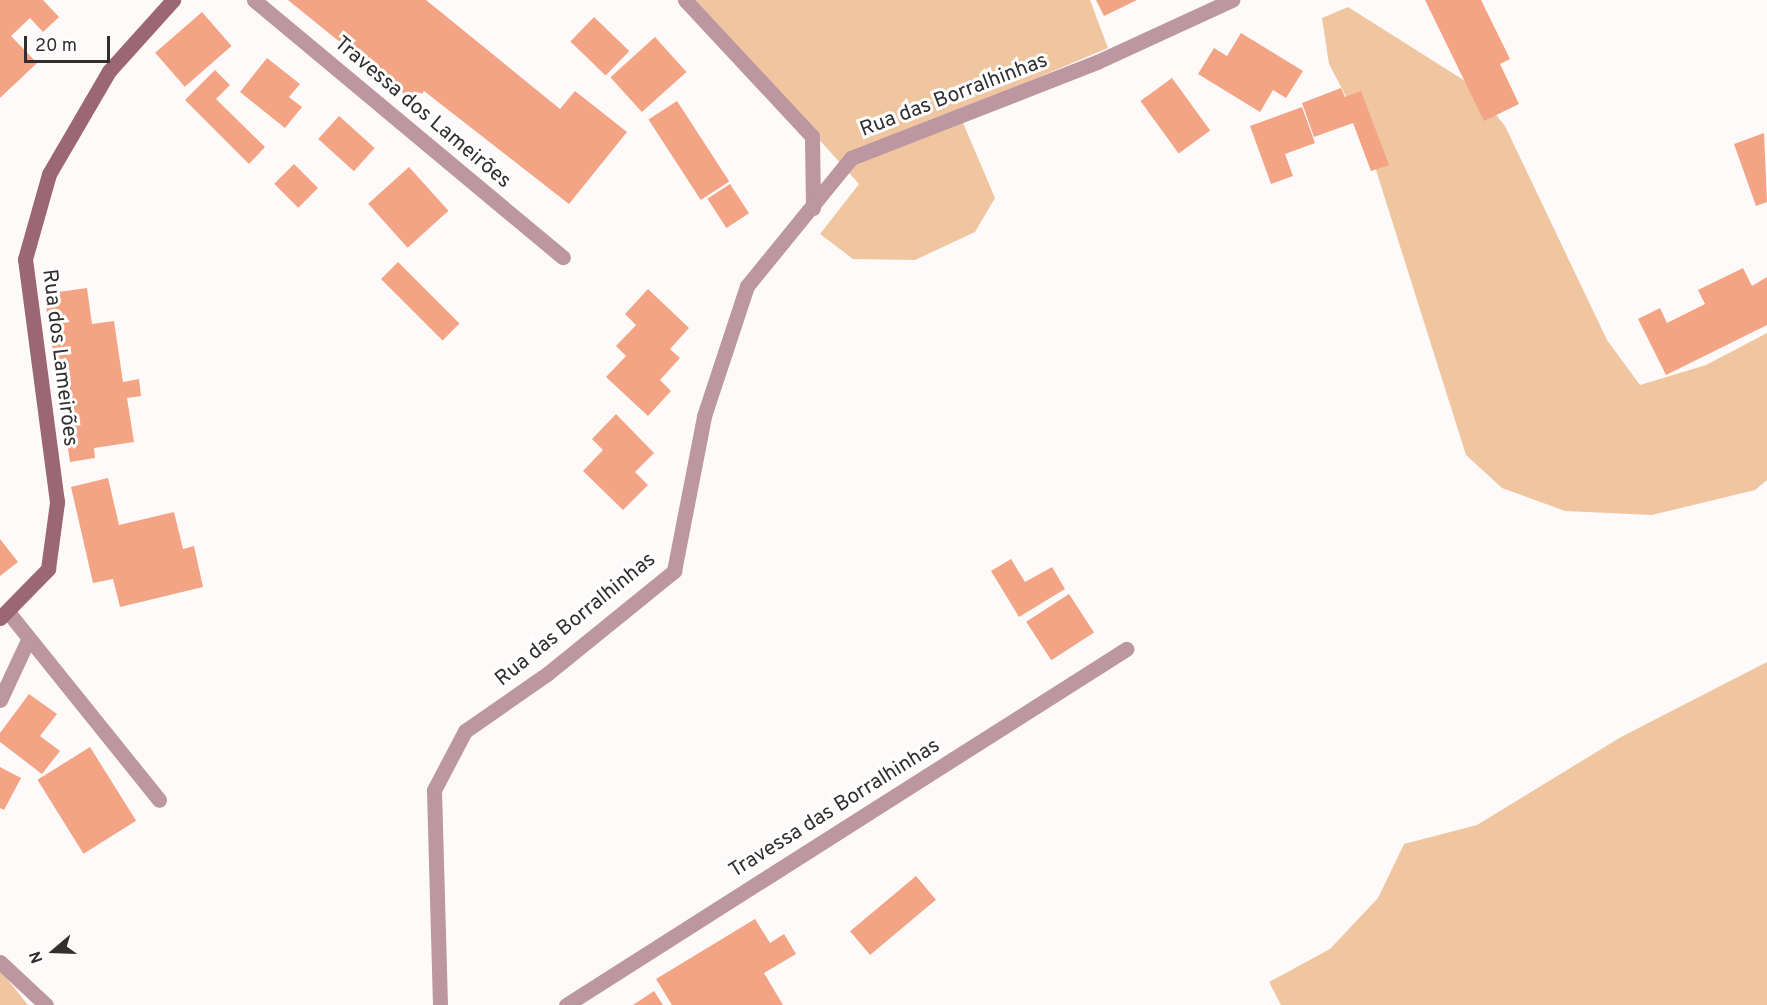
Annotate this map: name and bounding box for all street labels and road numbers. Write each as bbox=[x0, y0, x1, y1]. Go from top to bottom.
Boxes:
street label: Travessa dos Lameirões bbox=[328, 32, 516, 194]
street label: Rua das Borralhinhas bbox=[857, 49, 1051, 143]
street label: Rua dos Lameirões bbox=[36, 268, 82, 448]
street label: Rua das Borralhinhas bbox=[491, 548, 661, 692]
street label: Travessa das Borralhinhas bbox=[725, 734, 945, 884]

